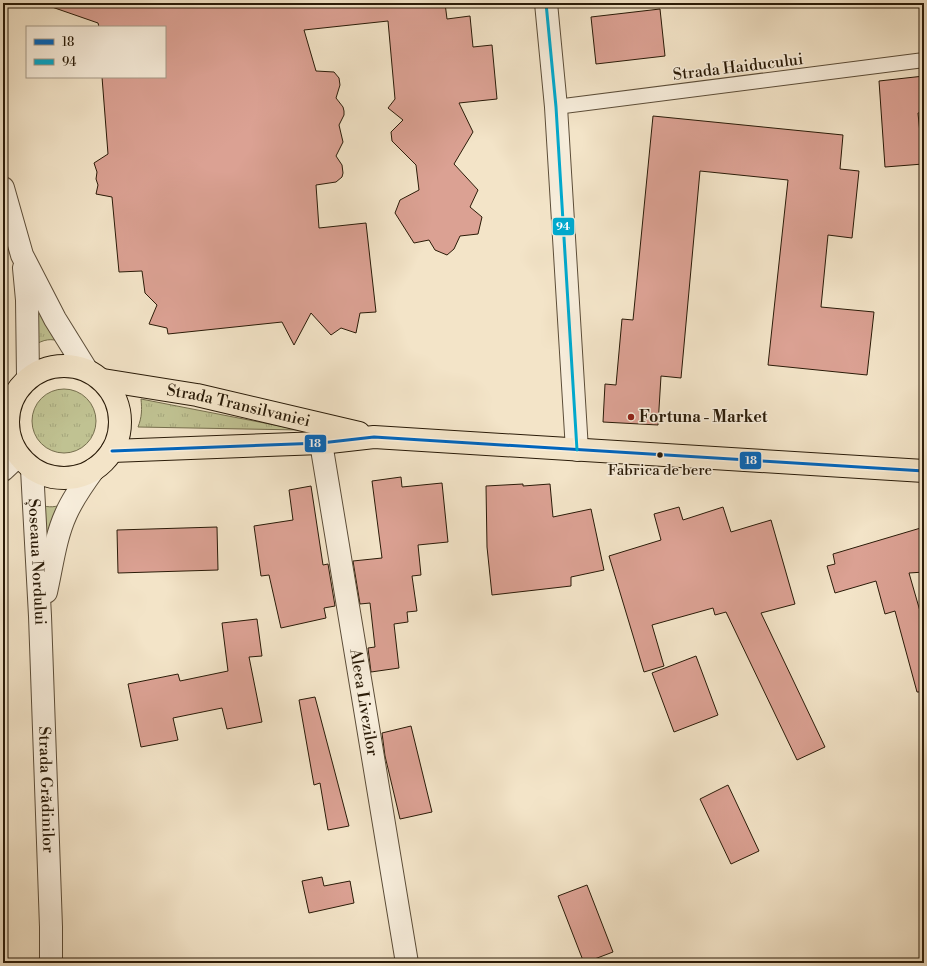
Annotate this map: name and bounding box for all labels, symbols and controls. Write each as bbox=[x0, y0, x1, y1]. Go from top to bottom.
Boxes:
legend bbox=[26, 26, 166, 78]
text: 18 bbox=[62, 35, 74, 50]
street label: Strada Haiducului bbox=[672, 49, 804, 85]
text: 94 bbox=[62, 55, 76, 70]
line badge: 94 bbox=[552, 217, 575, 236]
text: 94 bbox=[556, 220, 570, 234]
street label: Strada Transilvaniei bbox=[165, 380, 312, 431]
place label: Fortuna - Market bbox=[639, 407, 768, 427]
marker: Fortuna - Market bbox=[626, 412, 636, 422]
line badge: 18 bbox=[304, 434, 327, 453]
text: 18 bbox=[309, 437, 321, 451]
marker: Fabrica de bere bbox=[655, 450, 665, 460]
line badge: 18 bbox=[739, 451, 762, 470]
text: 18 bbox=[745, 454, 757, 468]
place label: Fabrica de bere bbox=[608, 461, 712, 480]
street label: Șoseaua Nordului bbox=[24, 498, 50, 626]
street label: Aleea Livezilor bbox=[345, 646, 383, 758]
street label: Strada Grădinilor bbox=[34, 726, 58, 854]

